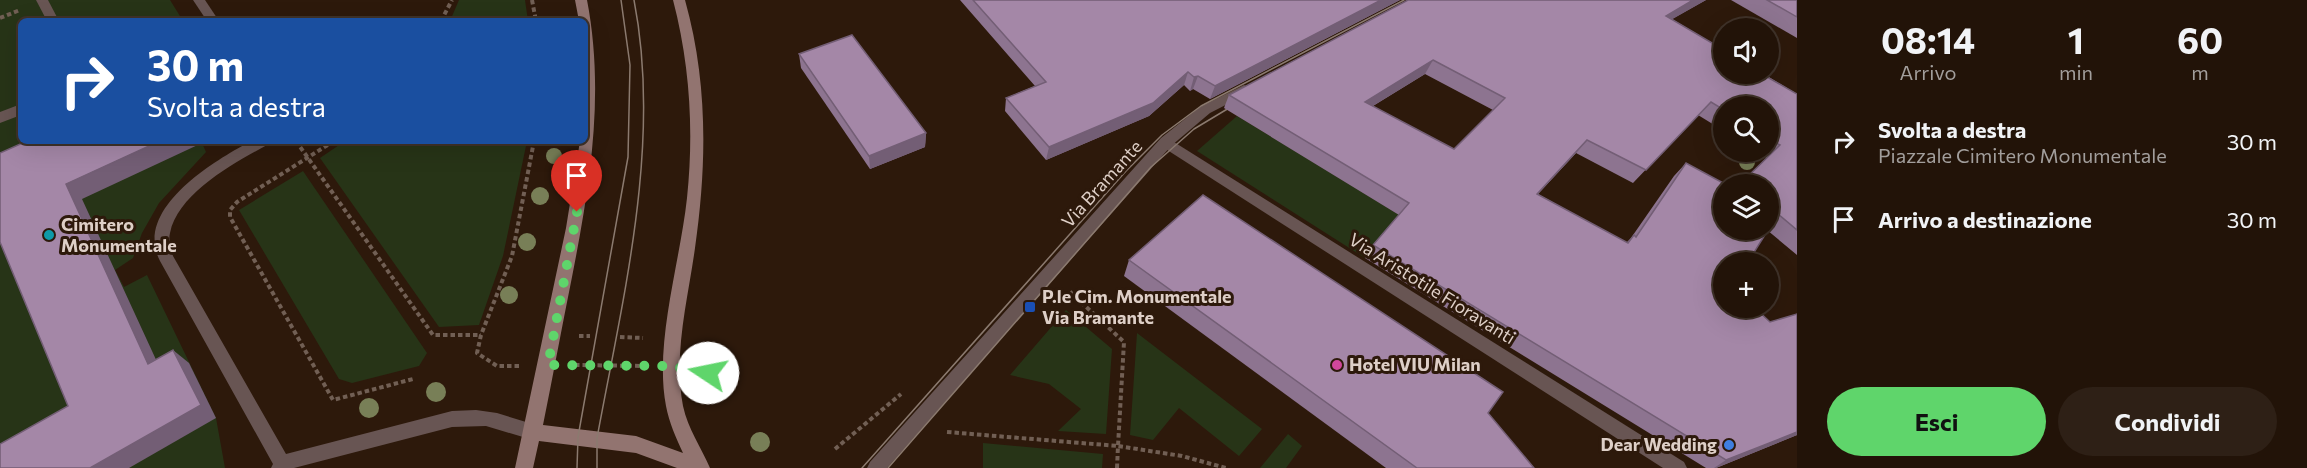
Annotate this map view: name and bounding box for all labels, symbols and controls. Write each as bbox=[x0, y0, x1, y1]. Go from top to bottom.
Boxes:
text: 08:14 bbox=[1881, 17, 1975, 61]
text: 1 bbox=[2068, 17, 2084, 61]
text: 60 bbox=[2177, 17, 2223, 61]
map controls bbox=[1713, 18, 1779, 318]
button: sound bbox=[1713, 18, 1779, 84]
text: 30 m bbox=[147, 38, 244, 90]
icon: right bbox=[48, 42, 126, 120]
text: Arrivo bbox=[1900, 60, 1956, 84]
text: min bbox=[2059, 60, 2093, 84]
text: m bbox=[2191, 60, 2209, 84]
text: Svolta a destra bbox=[147, 90, 326, 123]
button: search bbox=[1713, 96, 1779, 162]
text: Svolta a destra bbox=[1878, 116, 2026, 143]
icon: right bbox=[1827, 125, 1860, 158]
text: 30 m bbox=[2227, 128, 2277, 155]
street label: Via Bramante bbox=[1056, 135, 1146, 232]
text: Piazzale Cimitero Monumentale bbox=[1878, 143, 2167, 167]
pin bbox=[551, 150, 602, 212]
icon: arrive bbox=[560, 159, 593, 192]
button: layers bbox=[1713, 174, 1779, 240]
icon: arrive bbox=[1827, 203, 1860, 236]
text: Arrivo a destinazione bbox=[1878, 206, 2092, 233]
text: 30 m bbox=[2227, 206, 2277, 233]
place label: Cimitero Monumentale bbox=[61, 213, 177, 256]
marker: Cimitero Monumentale bbox=[42, 228, 56, 242]
street label: Via Aristotile Fioravanti bbox=[1345, 228, 1520, 348]
button: + bbox=[1713, 252, 1779, 318]
place label: P.le Cim. Monumentale Via Bramante bbox=[1042, 285, 1232, 328]
marker: P.le Cim. Monumentale Via Bramante bbox=[1023, 300, 1037, 314]
position arrow bbox=[676, 341, 740, 405]
place label: Hotel VIU Milan bbox=[1349, 353, 1481, 375]
marker: Hotel VIU Milan bbox=[1330, 358, 1344, 372]
button: Esci bbox=[1827, 387, 2046, 456]
button: Condividi bbox=[2058, 387, 2277, 456]
place label: Dear Wedding bbox=[1601, 433, 1717, 455]
marker: Dear Wedding bbox=[1722, 438, 1736, 452]

